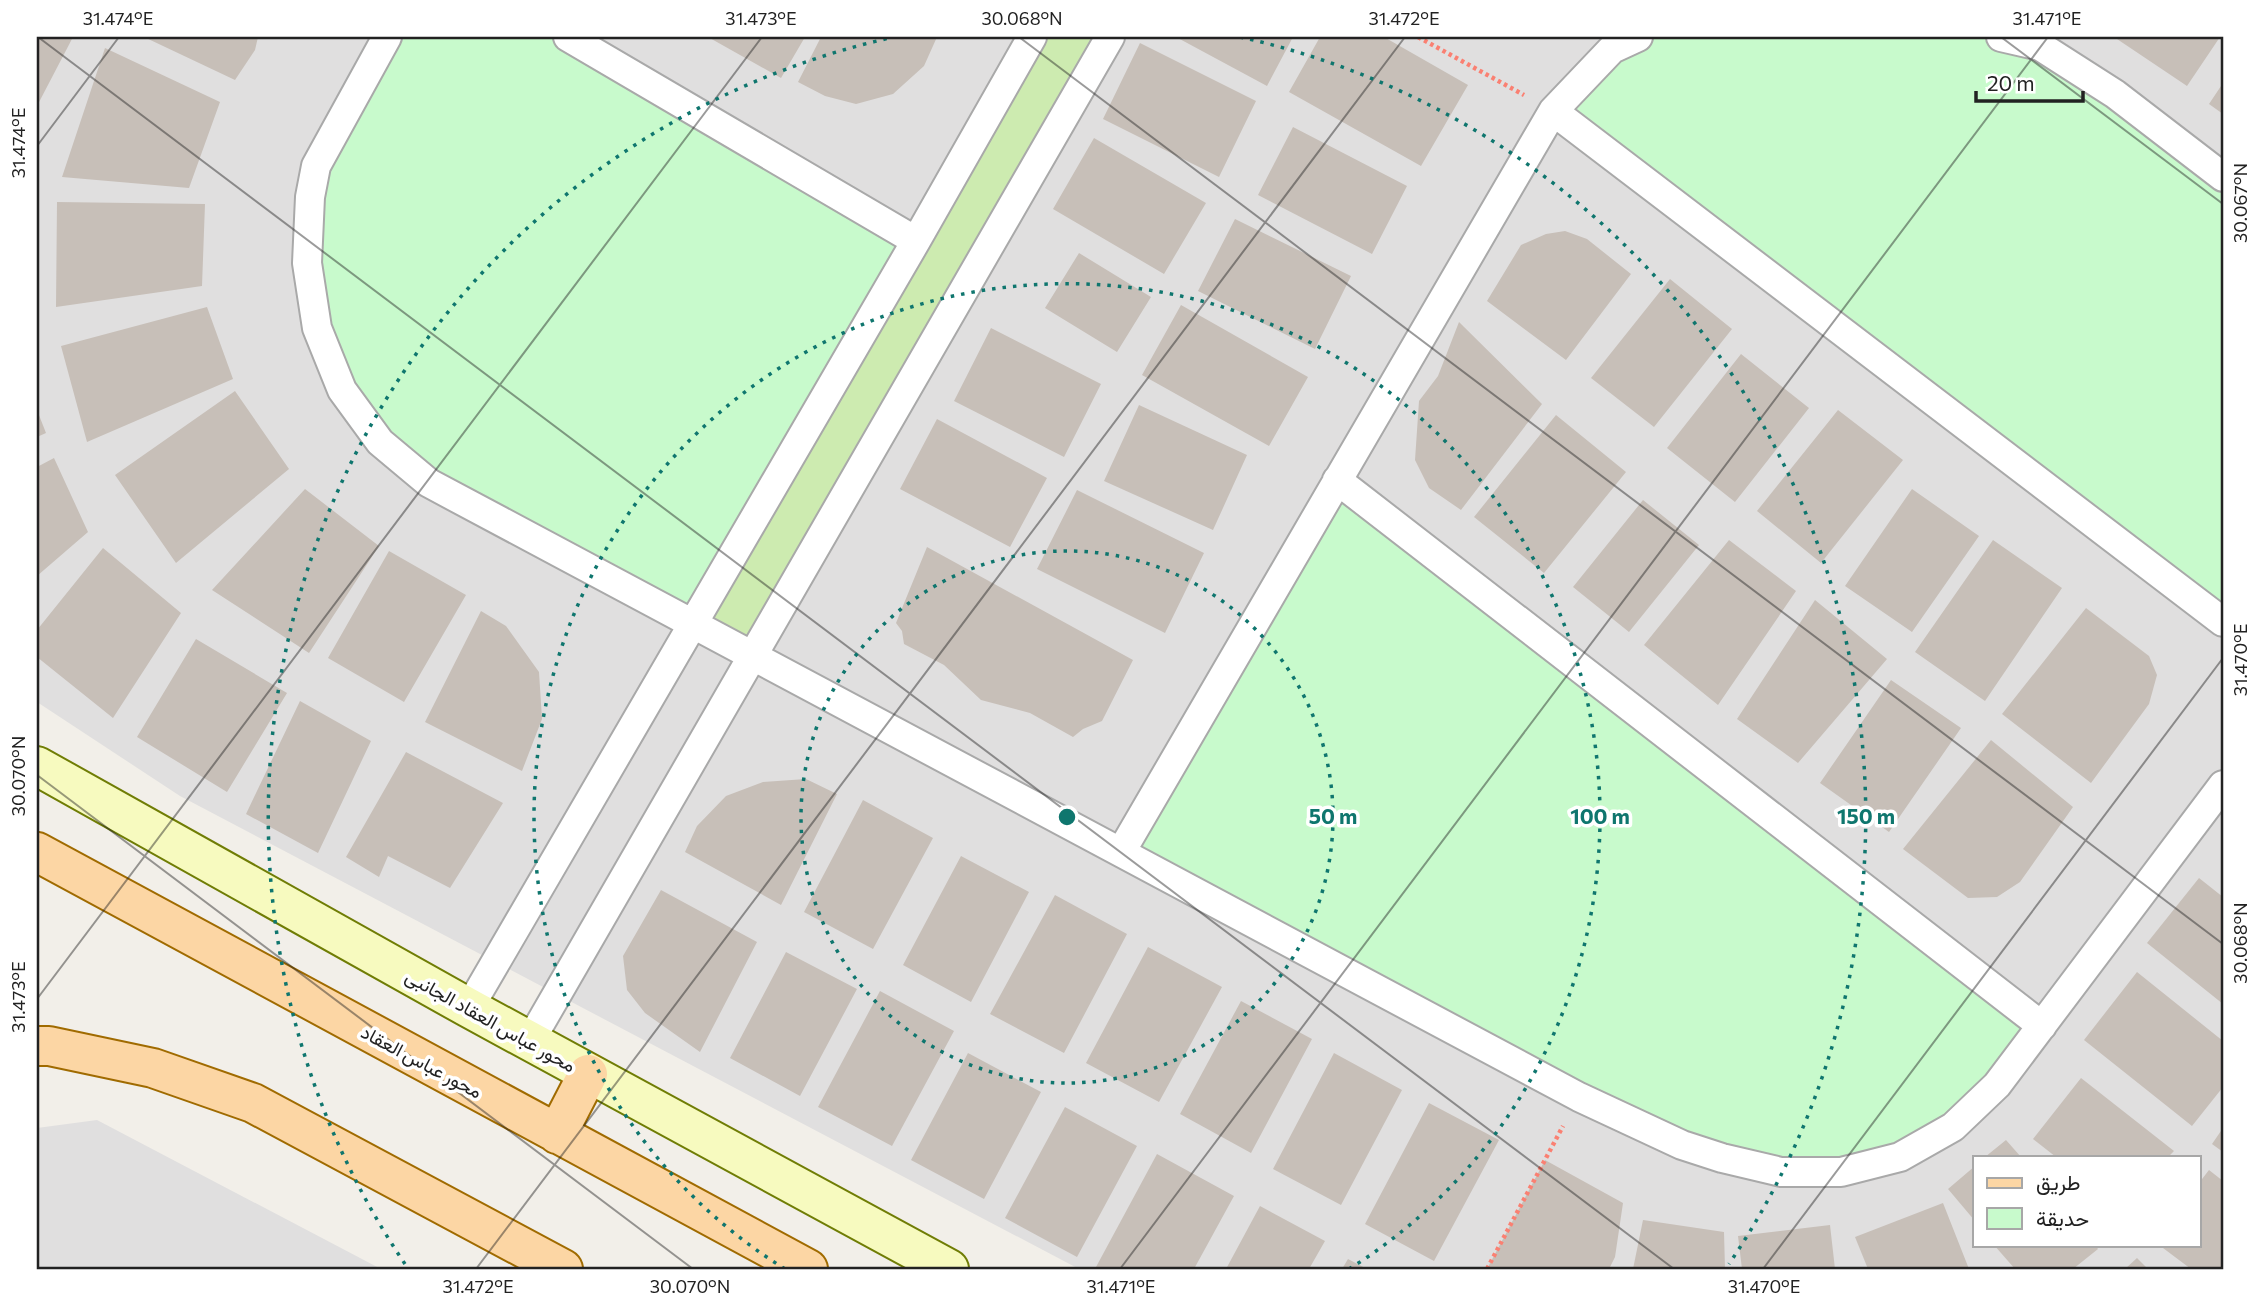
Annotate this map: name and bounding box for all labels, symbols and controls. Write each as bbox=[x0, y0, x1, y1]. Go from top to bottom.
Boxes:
text: 31.474°E bbox=[83, 7, 153, 29]
text: 31.473°E bbox=[725, 7, 797, 29]
text: 30.068°N bbox=[981, 7, 1063, 29]
text: 31.472°E bbox=[1368, 7, 1440, 29]
text: 31.471°E bbox=[2013, 7, 2081, 29]
scale bar bbox=[1976, 60, 2083, 104]
text: 20 m bbox=[1987, 70, 2035, 95]
text: 31.474°E bbox=[7, 108, 29, 178]
text: 30.067°N bbox=[2229, 163, 2251, 243]
text: 31.470°E bbox=[2229, 624, 2251, 696]
text: 30.070°N bbox=[7, 736, 29, 816]
text: 50 m bbox=[1309, 803, 1357, 828]
text: 100 m bbox=[1570, 803, 1630, 828]
text: 150 m bbox=[1837, 803, 1895, 828]
centre of rings bbox=[1055, 805, 1079, 829]
text: 30.068°N bbox=[2229, 902, 2251, 984]
text: 31.473°E bbox=[7, 961, 29, 1033]
street label: محور عباس العقاد الجانبى bbox=[402, 964, 580, 1076]
street label: محور عباس العقاد bbox=[358, 1020, 486, 1102]
legend bbox=[1973, 1156, 2200, 1246]
text: طريق bbox=[2036, 1169, 2081, 1196]
text: حديقة bbox=[2036, 1205, 2089, 1231]
text: 31.472°E bbox=[442, 1275, 514, 1297]
text: 30.070°N bbox=[650, 1275, 730, 1297]
text: 31.471°E bbox=[1087, 1275, 1155, 1297]
text: 31.470°E bbox=[1728, 1275, 1800, 1297]

